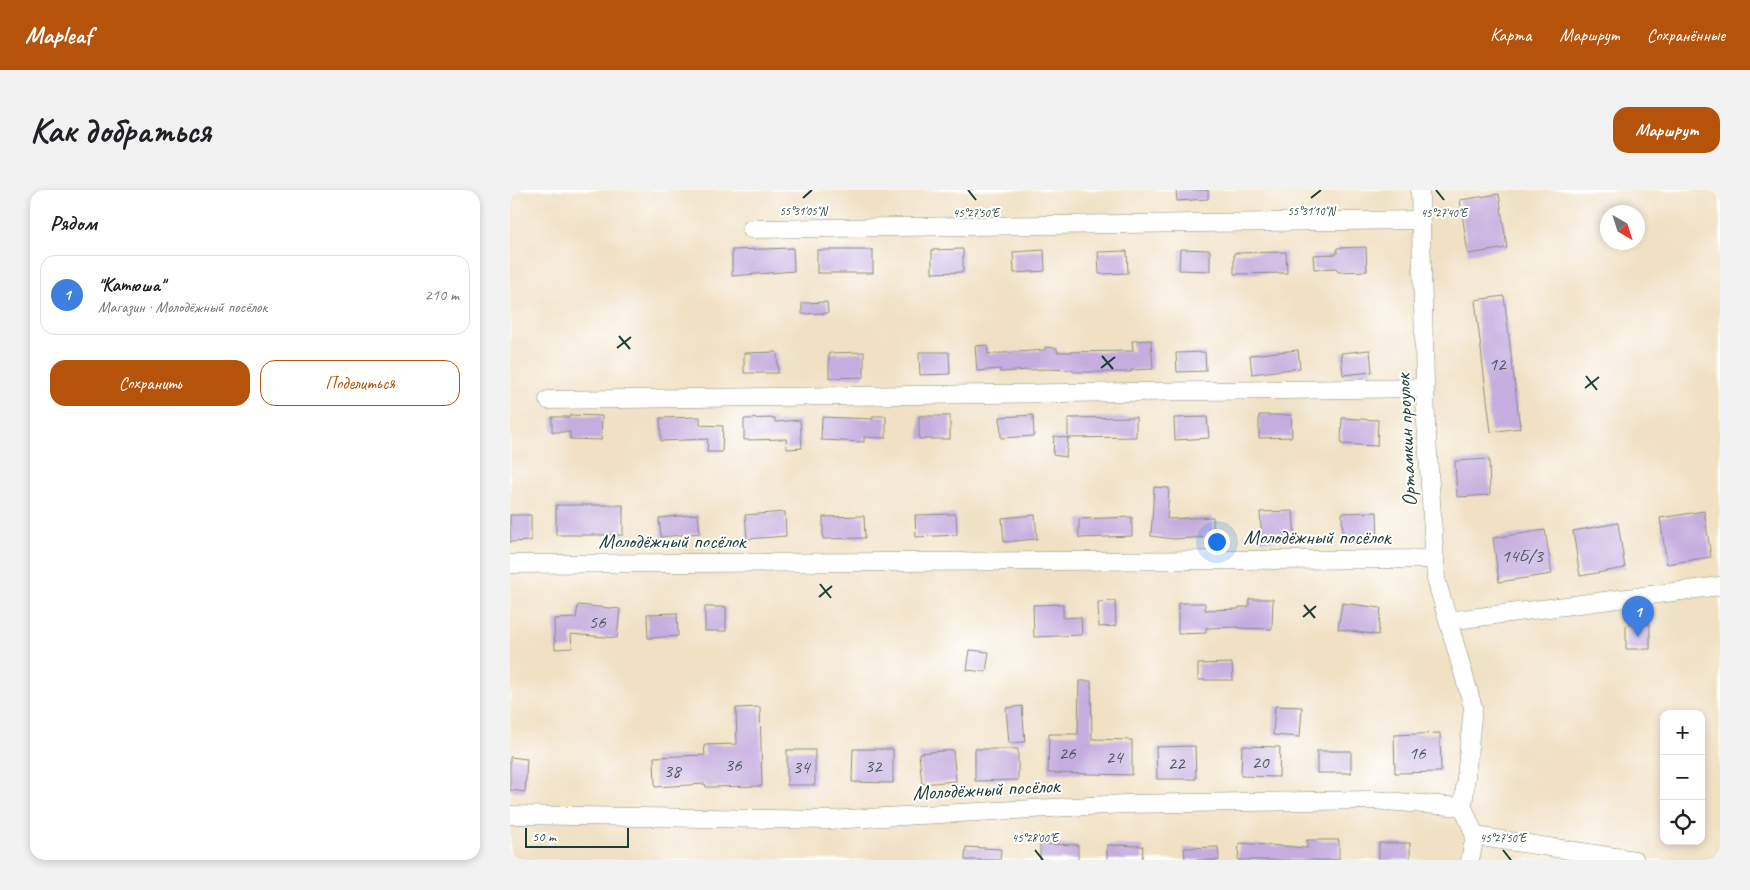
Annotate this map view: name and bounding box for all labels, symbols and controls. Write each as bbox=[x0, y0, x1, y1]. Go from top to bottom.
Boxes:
text: Mapleaf bbox=[25, 20, 92, 50]
text: Карта bbox=[1490, 24, 1531, 46]
text: Маршрут bbox=[1559, 24, 1619, 46]
text: Сохранённые bbox=[1647, 24, 1725, 46]
button: Маршрут bbox=[1613, 107, 1720, 153]
text: Как добраться bbox=[30, 108, 211, 153]
text: 55°31'05"N bbox=[779, 203, 828, 219]
text: 55°31'10"N bbox=[1287, 203, 1336, 219]
text: 45°27'50"E bbox=[953, 205, 1001, 221]
text: 45°27'40"E bbox=[1421, 205, 1469, 221]
north arrow bbox=[1600, 205, 1645, 250]
text: Рядом bbox=[50, 210, 97, 236]
text: "Катюша" bbox=[98, 273, 164, 297]
text: 1 bbox=[63, 285, 71, 305]
text: 210 m bbox=[425, 285, 459, 305]
text: Магазин · Молодёжный посёлок bbox=[98, 297, 267, 317]
house number: 12 bbox=[1488, 352, 1507, 376]
button: Сохранить bbox=[50, 360, 250, 406]
button: Поделиться bbox=[260, 360, 460, 406]
street label: Ортамкин проулок bbox=[1389, 371, 1422, 507]
street label: Молодёжный посёлок bbox=[1244, 524, 1393, 550]
street label: Молодёжный посёлок bbox=[599, 528, 748, 554]
your location bbox=[1204, 529, 1230, 555]
house number: 14Б/3 bbox=[1501, 544, 1544, 568]
pin: 1 bbox=[1622, 596, 1654, 637]
house number: 56 bbox=[588, 610, 607, 634]
map controls bbox=[1660, 710, 1705, 845]
button: + bbox=[1660, 710, 1705, 755]
house number: 26 bbox=[1058, 741, 1077, 765]
house number: 16 bbox=[1408, 741, 1427, 765]
house number: 24 bbox=[1105, 745, 1125, 769]
house number: 20 bbox=[1251, 750, 1270, 774]
house number: 22 bbox=[1167, 751, 1186, 775]
house number: 36 bbox=[724, 753, 743, 777]
house number: 32 bbox=[864, 754, 883, 778]
house number: 34 bbox=[792, 755, 812, 779]
button: − bbox=[1660, 755, 1705, 800]
house number: 38 bbox=[663, 759, 683, 783]
street label: Молодёжный посёлок bbox=[912, 772, 1062, 806]
button: locate bbox=[1660, 800, 1705, 845]
scale bar bbox=[525, 825, 629, 848]
text: 50 m bbox=[532, 828, 556, 845]
text: 45°28'00"E bbox=[1012, 830, 1060, 846]
text: 45°27'50"E bbox=[1480, 830, 1528, 846]

